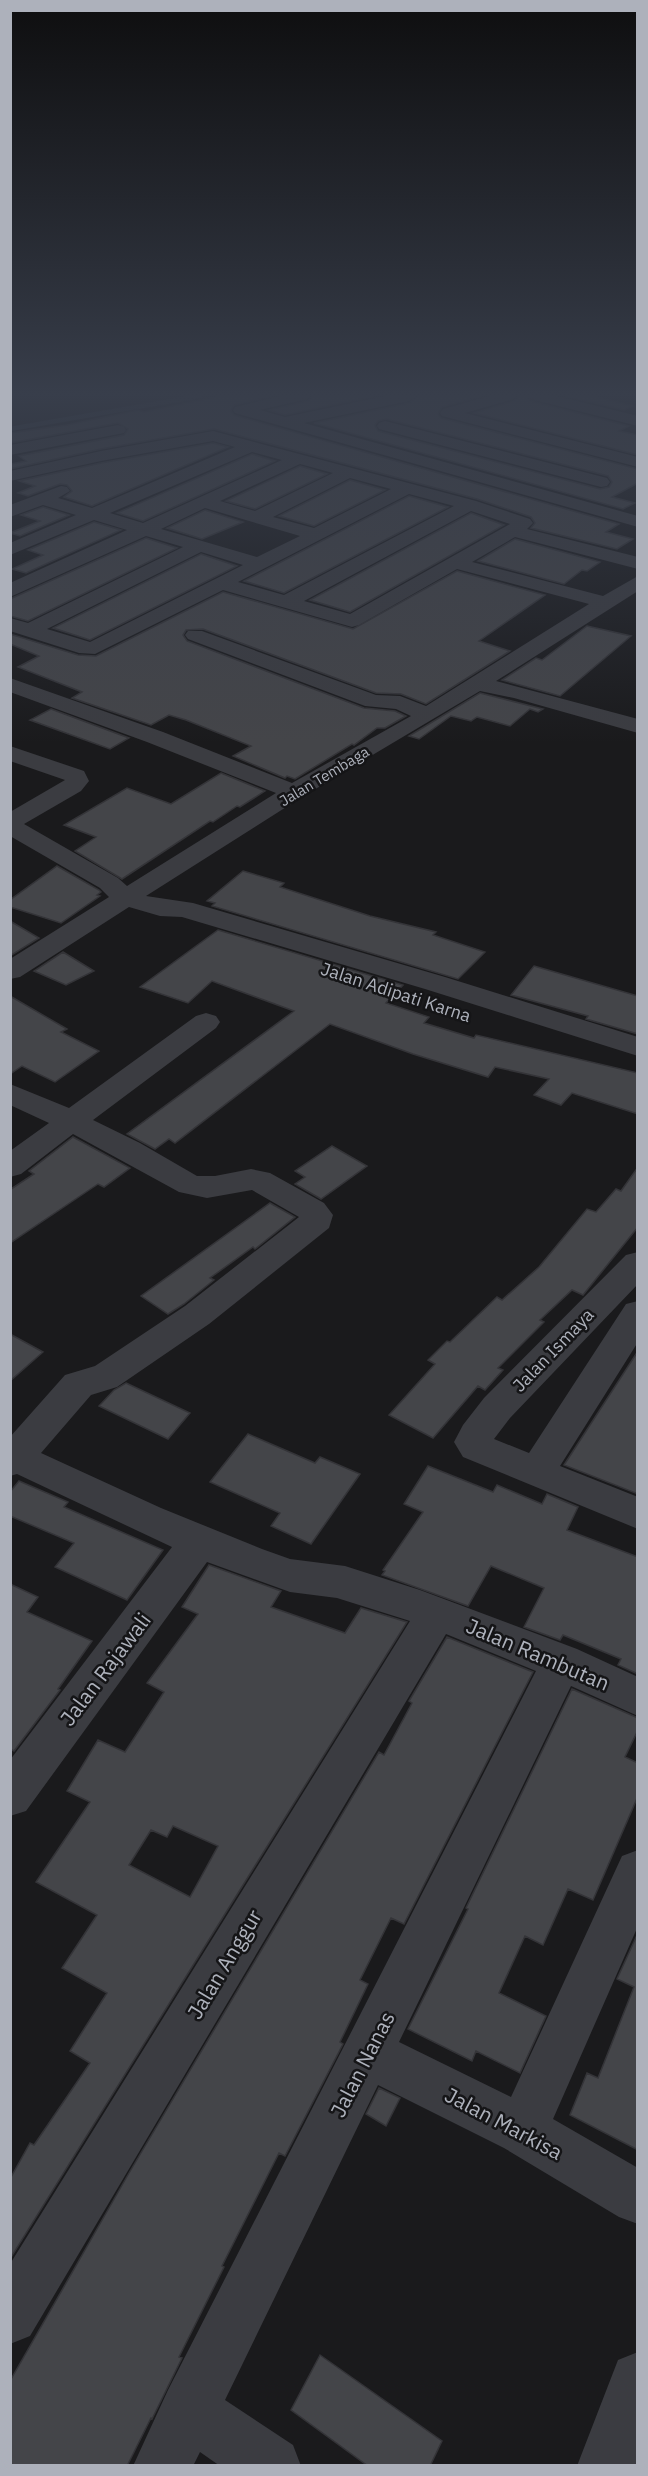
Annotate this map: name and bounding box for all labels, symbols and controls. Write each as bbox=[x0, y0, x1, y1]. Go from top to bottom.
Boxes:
street label: Jalan Tembaga bbox=[276, 742, 372, 810]
street label: Jalan Adipati Karna bbox=[318, 957, 474, 1027]
street label: Jalan Ismaya bbox=[507, 1303, 599, 1397]
street label: Jalan Rajawali bbox=[53, 1607, 157, 1731]
street label: Jalan Rambutan bbox=[462, 1611, 614, 1697]
street label: Jalan Anggur bbox=[180, 1904, 268, 2024]
street label: Jalan Nanas bbox=[323, 2006, 401, 2122]
street label: Jalan Markisa bbox=[440, 2080, 568, 2166]

